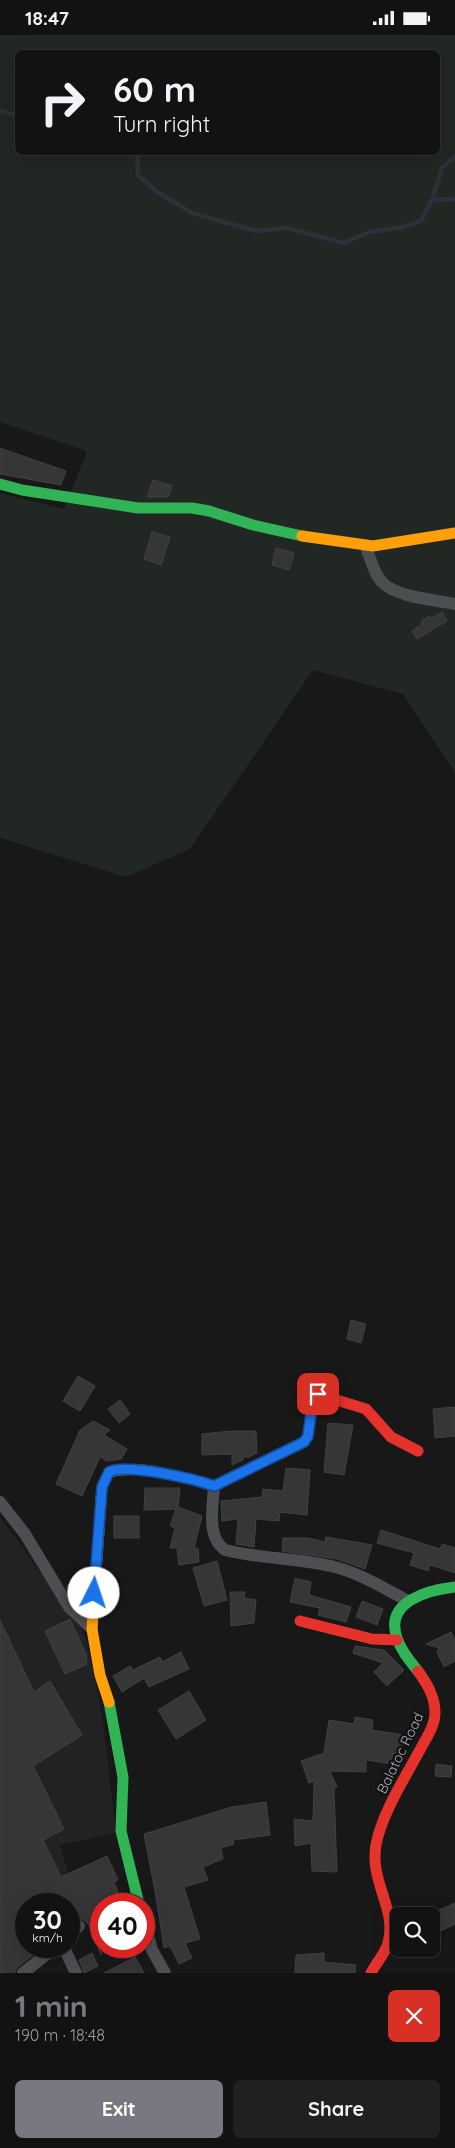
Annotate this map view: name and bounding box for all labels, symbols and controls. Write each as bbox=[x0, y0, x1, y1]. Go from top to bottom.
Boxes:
text: 18:47 bbox=[25, 6, 69, 30]
text: 60 m bbox=[113, 67, 196, 111]
icon: right bbox=[30, 70, 95, 135]
text: Turn right bbox=[113, 110, 210, 138]
pin bbox=[297, 1373, 339, 1415]
icon: arrive bbox=[304, 1380, 332, 1408]
position arrow bbox=[67, 1566, 119, 1618]
street label: Balatoc Road bbox=[373, 1709, 427, 1797]
speed limit sign: 40 bbox=[90, 1893, 155, 1958]
text: 30 bbox=[33, 1904, 62, 1935]
map controls bbox=[390, 1907, 440, 1957]
button: search bbox=[390, 1907, 440, 1957]
text: km/h bbox=[32, 1930, 63, 1945]
text: 1 min bbox=[15, 1987, 88, 2025]
button: close bbox=[388, 1990, 440, 2042]
text: 190 m · 18:48 bbox=[15, 2025, 105, 2045]
button: Exit bbox=[15, 2080, 223, 2138]
button: Share bbox=[233, 2080, 440, 2138]

